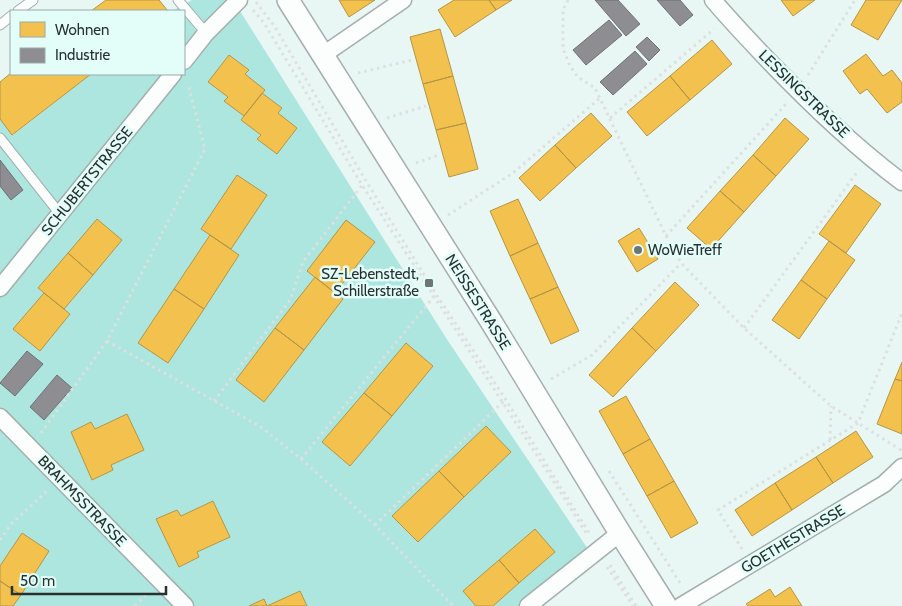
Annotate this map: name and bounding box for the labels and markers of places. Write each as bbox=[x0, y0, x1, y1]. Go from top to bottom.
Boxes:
place label: WoWieTreff bbox=[648, 241, 722, 259]
marker: WoWieTreff bbox=[632, 244, 644, 256]
place label: SZ-Lebenstedt, Schillerstraße bbox=[321, 265, 419, 300]
marker: SZ-Lebenstedt, Schillerstraße bbox=[423, 277, 435, 289]

